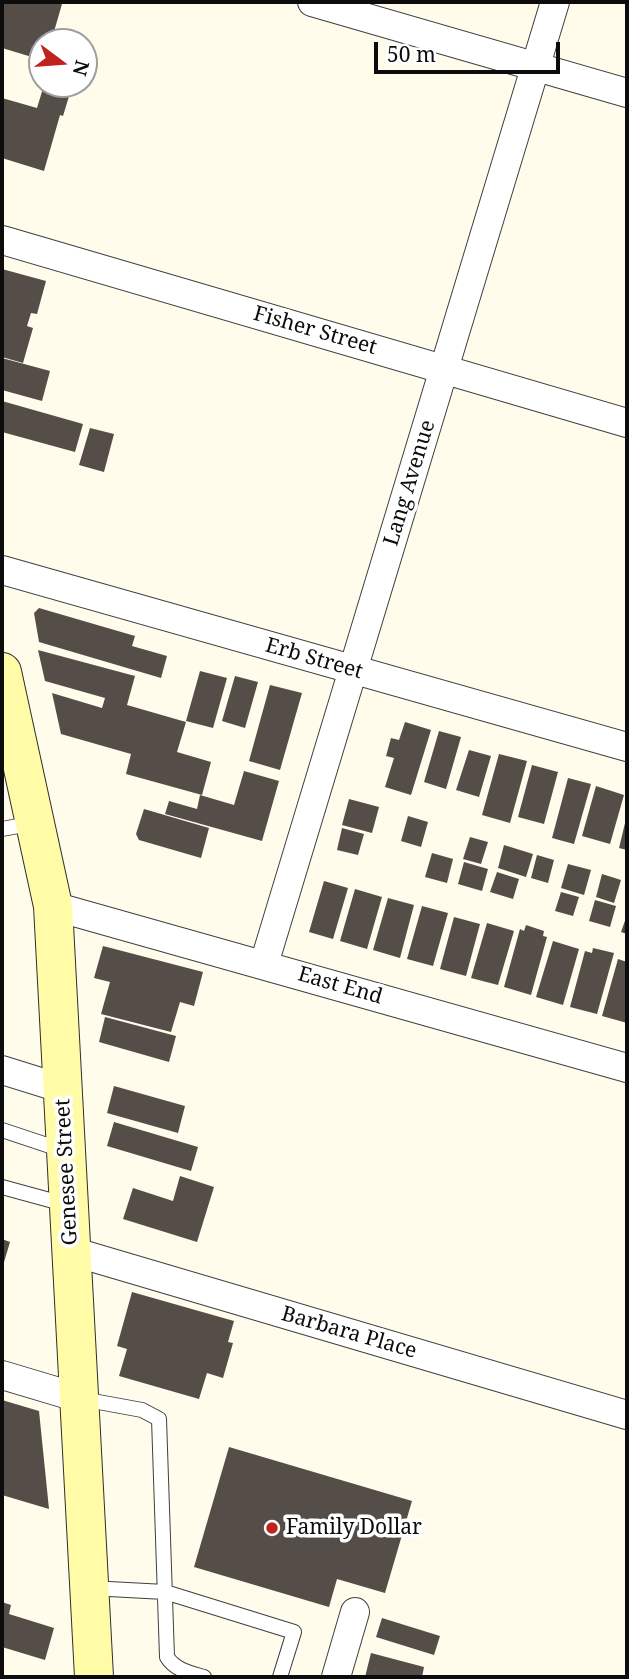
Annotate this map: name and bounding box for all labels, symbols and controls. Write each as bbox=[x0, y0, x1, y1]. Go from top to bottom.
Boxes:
north arrow bbox=[28, 28, 98, 98]
scale bar bbox=[377, 28, 562, 72]
text: 50 m bbox=[387, 40, 436, 68]
text: N bbox=[67, 57, 96, 79]
street label: Fisher Street bbox=[250, 301, 380, 361]
street label: Lang Avenue bbox=[379, 417, 441, 549]
street label: Erb Street bbox=[263, 633, 365, 685]
street label: East End bbox=[295, 962, 385, 1010]
street label: Genesee Street bbox=[51, 1098, 83, 1246]
street label: Barbara Place bbox=[278, 1302, 420, 1364]
place label: Family Dollar bbox=[286, 1515, 422, 1541]
marker: Family Dollar bbox=[264, 1520, 280, 1536]

